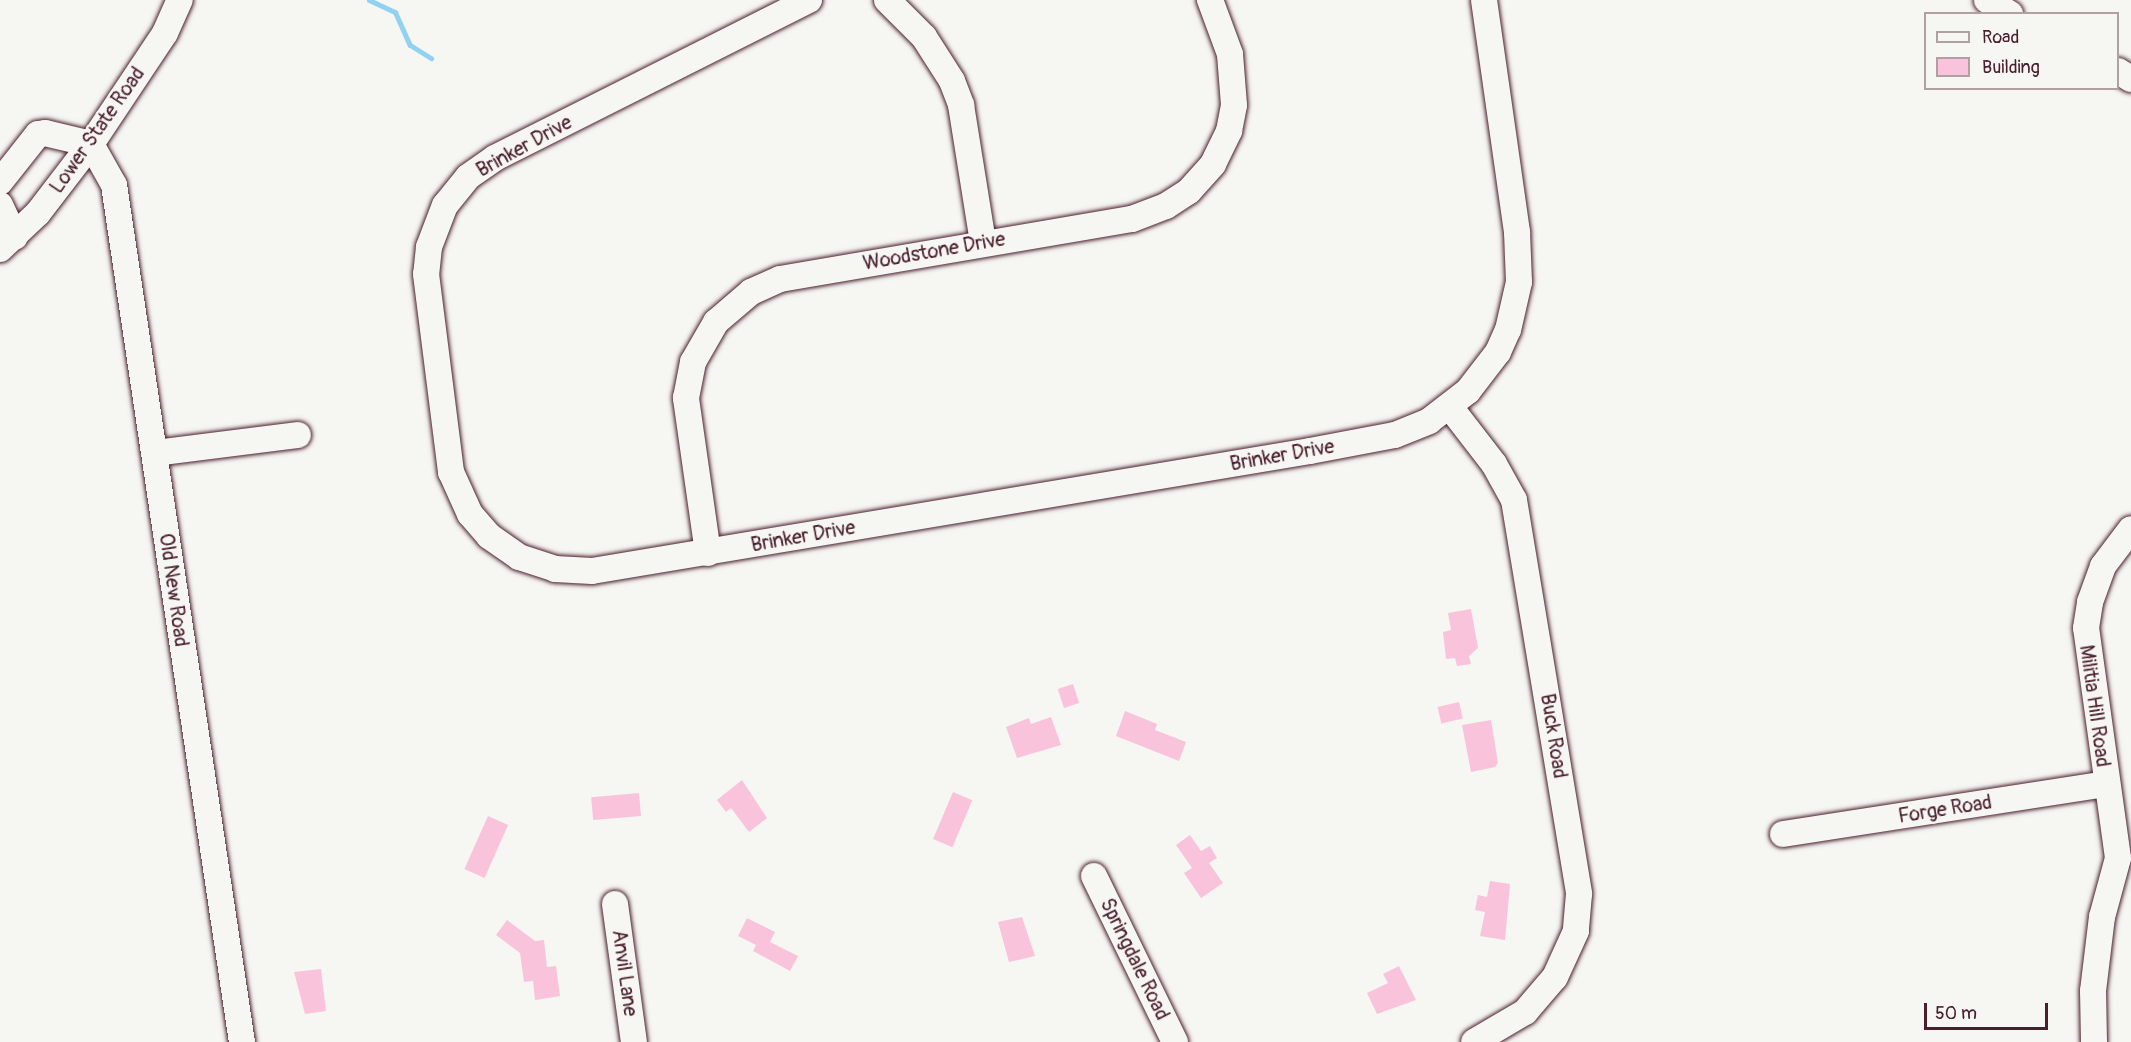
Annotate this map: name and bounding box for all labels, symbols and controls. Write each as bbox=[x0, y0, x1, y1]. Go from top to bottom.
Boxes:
legend bbox=[1924, 12, 2119, 90]
text: Road bbox=[1982, 26, 2019, 49]
text: Building bbox=[1982, 56, 2040, 79]
street label: Lower State Road bbox=[45, 62, 149, 198]
street label: Brinker Drive bbox=[472, 110, 576, 182]
street label: Woodstone Drive bbox=[861, 227, 1007, 275]
street label: Brinker Drive bbox=[1228, 434, 1336, 476]
street label: Brinker Drive bbox=[749, 515, 857, 557]
street label: Old New Road bbox=[154, 532, 194, 648]
street label: Militia Hill Road bbox=[2075, 643, 2115, 769]
street label: Buck Road bbox=[1535, 692, 1573, 780]
street label: Forge Road bbox=[1896, 790, 1994, 828]
street label: Springdale Road bbox=[1095, 894, 1175, 1024]
street label: Anvil Lane bbox=[607, 928, 643, 1018]
scale bar bbox=[1927, 991, 2052, 1029]
text: 50 m bbox=[1935, 1002, 1977, 1025]

